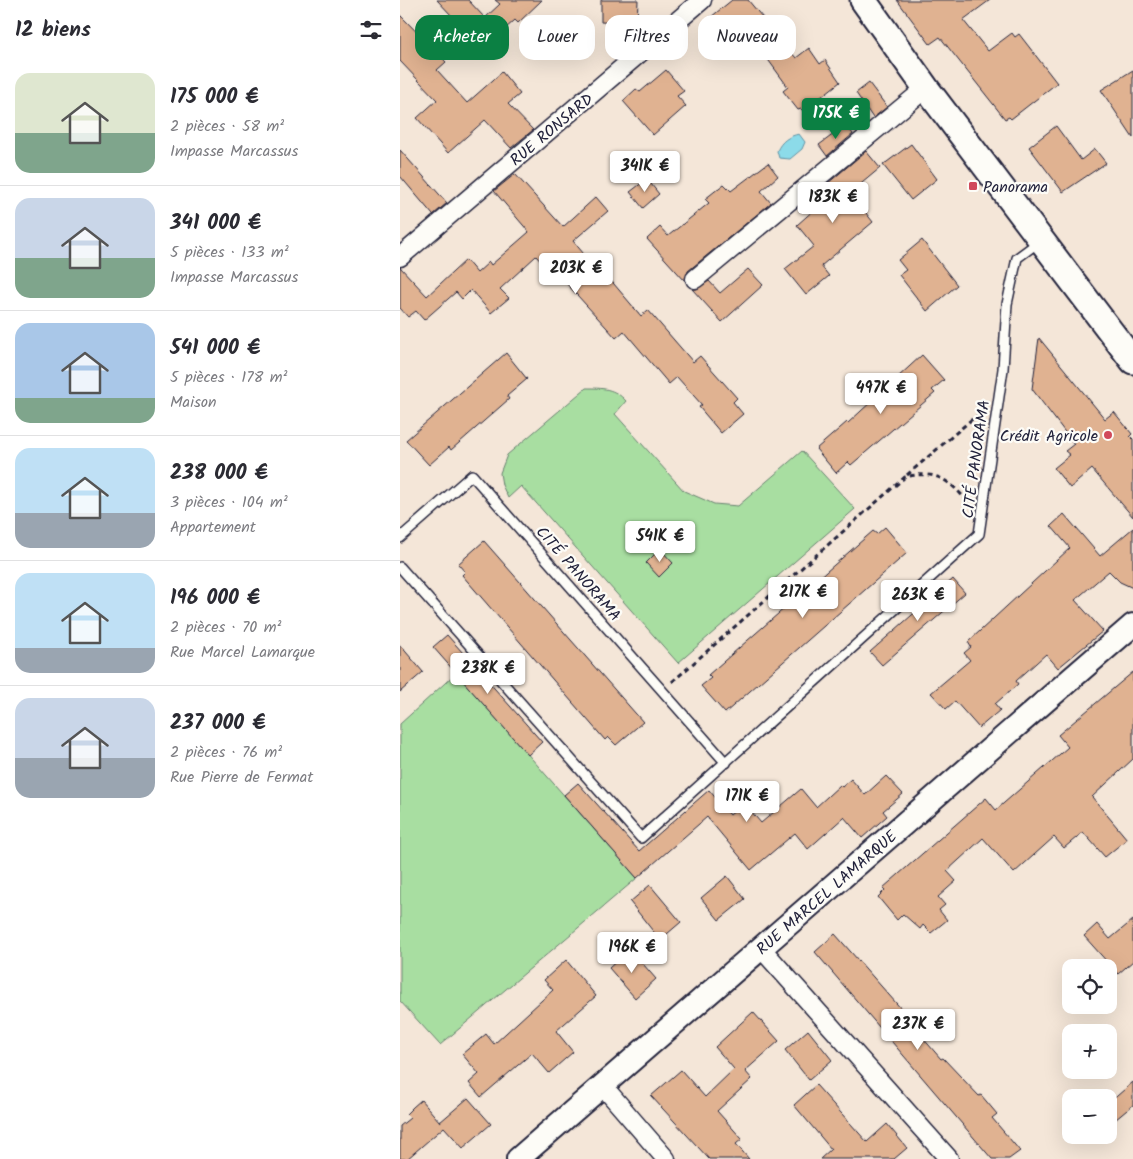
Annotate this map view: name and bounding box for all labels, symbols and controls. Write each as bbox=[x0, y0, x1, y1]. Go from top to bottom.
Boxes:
text: 12 biens bbox=[15, 14, 91, 47]
chip: Acheter bbox=[415, 15, 509, 60]
chip: Louer bbox=[519, 15, 595, 60]
chip: Filtres bbox=[605, 15, 688, 60]
chip: Nouveau bbox=[698, 15, 796, 60]
icon: filters bbox=[357, 16, 385, 44]
text: 175 000 € bbox=[170, 81, 259, 114]
street label: RUE RONSARD bbox=[505, 88, 599, 173]
icon: home bbox=[55, 93, 115, 153]
pin: 175K € bbox=[795, 98, 877, 140]
text: 175K € bbox=[813, 101, 859, 126]
text: 2 pièces · 58 m² bbox=[170, 114, 284, 139]
text: Impasse Marcassus bbox=[170, 139, 298, 164]
pin: 341K € bbox=[604, 150, 686, 193]
text: 341K € bbox=[621, 154, 669, 179]
place label: Panorama bbox=[983, 175, 1048, 200]
marker: Panorama bbox=[967, 180, 979, 192]
pin: 183K € bbox=[792, 182, 874, 224]
text: 183K € bbox=[809, 185, 857, 210]
text: 341 000 € bbox=[170, 207, 261, 240]
icon: home bbox=[55, 218, 115, 278]
text: 5 pièces · 133 m² bbox=[170, 240, 289, 265]
pin: 203K € bbox=[535, 252, 617, 295]
text: 203K € bbox=[550, 256, 602, 281]
text: Impasse Marcassus bbox=[170, 265, 298, 290]
text: 541 000 € bbox=[170, 332, 260, 365]
icon: home bbox=[55, 343, 115, 403]
text: 5 pièces · 178 m² bbox=[170, 365, 287, 390]
pin: 497K € bbox=[840, 372, 922, 415]
text: 497K € bbox=[856, 376, 906, 401]
text: Maison bbox=[170, 390, 217, 415]
street label: CITÉ PANORAMA bbox=[956, 398, 997, 520]
place label: Crédit Agricole bbox=[1000, 424, 1098, 449]
marker: Crédit Agricole bbox=[1102, 429, 1114, 441]
text: 238 000 € bbox=[170, 457, 268, 490]
icon: home bbox=[55, 468, 115, 528]
text: 3 pièces · 104 m² bbox=[170, 490, 288, 515]
text: Appartement bbox=[170, 515, 256, 540]
pin: 541K € bbox=[619, 520, 701, 563]
street label: CITÉ PANORAMA bbox=[529, 521, 627, 627]
text: 541K € bbox=[636, 524, 684, 549]
pin: 217K € bbox=[762, 576, 844, 619]
text: 217K € bbox=[779, 580, 827, 605]
pin: 263K € bbox=[877, 580, 959, 622]
text: 196 000 € bbox=[170, 582, 260, 615]
text: 263K € bbox=[892, 583, 944, 608]
icon: home bbox=[55, 593, 115, 653]
text: 2 pièces · 70 m² bbox=[170, 615, 281, 640]
text: Rue Marcel Lamarque bbox=[170, 640, 315, 665]
pin: 238K € bbox=[447, 652, 529, 695]
text: 238K € bbox=[461, 656, 515, 681]
text: 237 000 € bbox=[170, 707, 265, 740]
icon: home bbox=[55, 718, 115, 778]
text: 2 pièces · 76 m² bbox=[170, 740, 282, 765]
text: Rue Pierre de Fermat bbox=[170, 765, 313, 790]
pin: 171K € bbox=[706, 780, 788, 823]
text: 171K € bbox=[725, 784, 769, 809]
street label: RUE MARCEL LAMARQUE bbox=[751, 824, 904, 962]
pin: 196K € bbox=[591, 932, 673, 974]
text: 196K € bbox=[608, 935, 656, 960]
map controls bbox=[1062, 959, 1117, 1144]
button: locate bbox=[1062, 959, 1117, 1014]
pin: 237K € bbox=[877, 1008, 959, 1051]
text: 237K € bbox=[892, 1012, 944, 1037]
button: + bbox=[1062, 1024, 1117, 1079]
button: − bbox=[1062, 1089, 1117, 1144]

